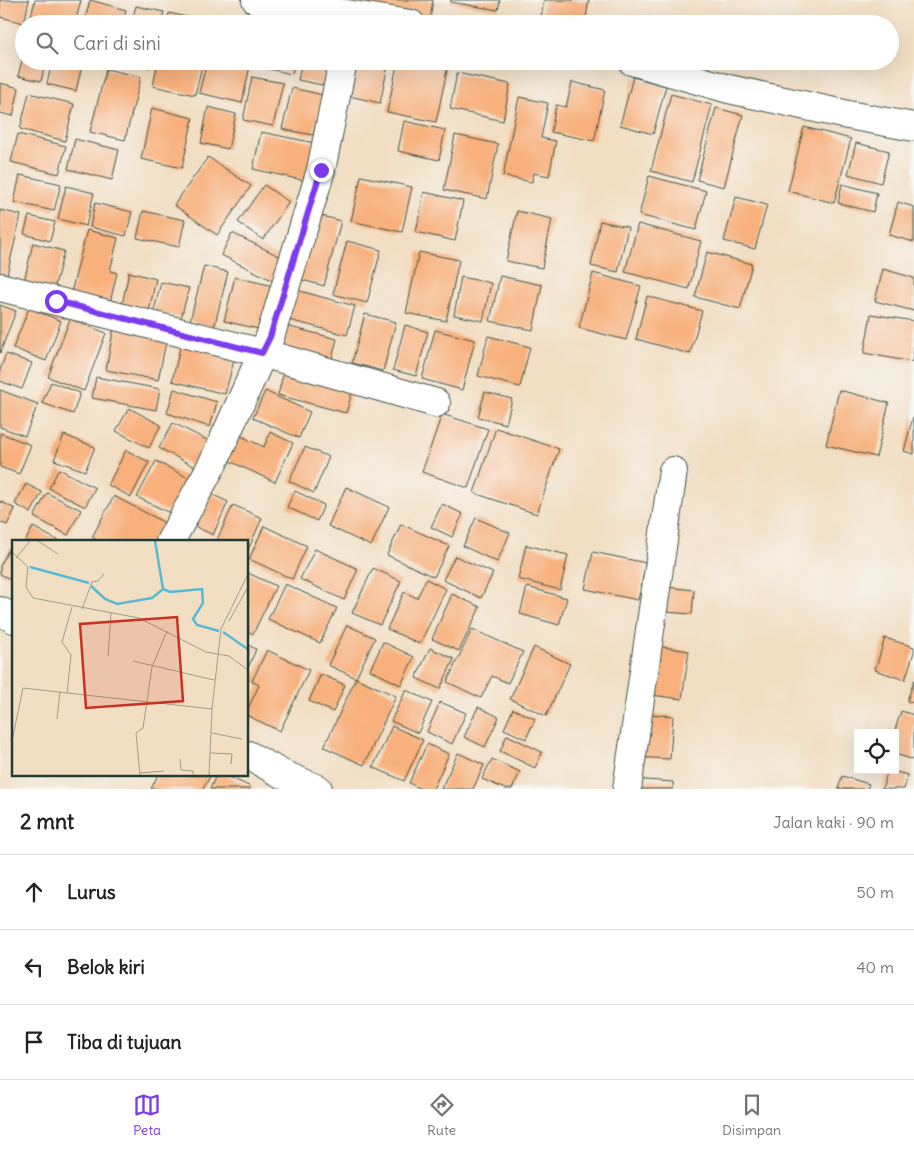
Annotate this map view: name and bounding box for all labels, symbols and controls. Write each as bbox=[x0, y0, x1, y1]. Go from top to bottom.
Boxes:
search box bbox=[15, 15, 899, 70]
icon: search bbox=[33, 29, 61, 57]
text: Cari di sini bbox=[73, 31, 161, 55]
route end bbox=[310, 159, 333, 182]
route start bbox=[45, 290, 68, 313]
inset map bbox=[12, 540, 249, 776]
map controls bbox=[854, 729, 899, 774]
button: locate bbox=[854, 729, 899, 774]
text: 2 mnt bbox=[20, 808, 74, 835]
text: Jalan kaki · 90 m bbox=[773, 812, 894, 832]
icon: ahead bbox=[20, 878, 48, 906]
text: Lurus bbox=[67, 880, 116, 904]
text: 50 m bbox=[856, 882, 894, 902]
icon: left bbox=[20, 953, 48, 981]
text: Belok kiri bbox=[67, 955, 145, 979]
text: 40 m bbox=[856, 957, 894, 977]
icon: arrive bbox=[20, 1028, 48, 1056]
text: Tiba di tujuan bbox=[67, 1030, 182, 1054]
tab: Peta bbox=[133, 1091, 161, 1139]
tab: Rute bbox=[427, 1091, 456, 1139]
tab: Disimpan bbox=[722, 1091, 781, 1139]

